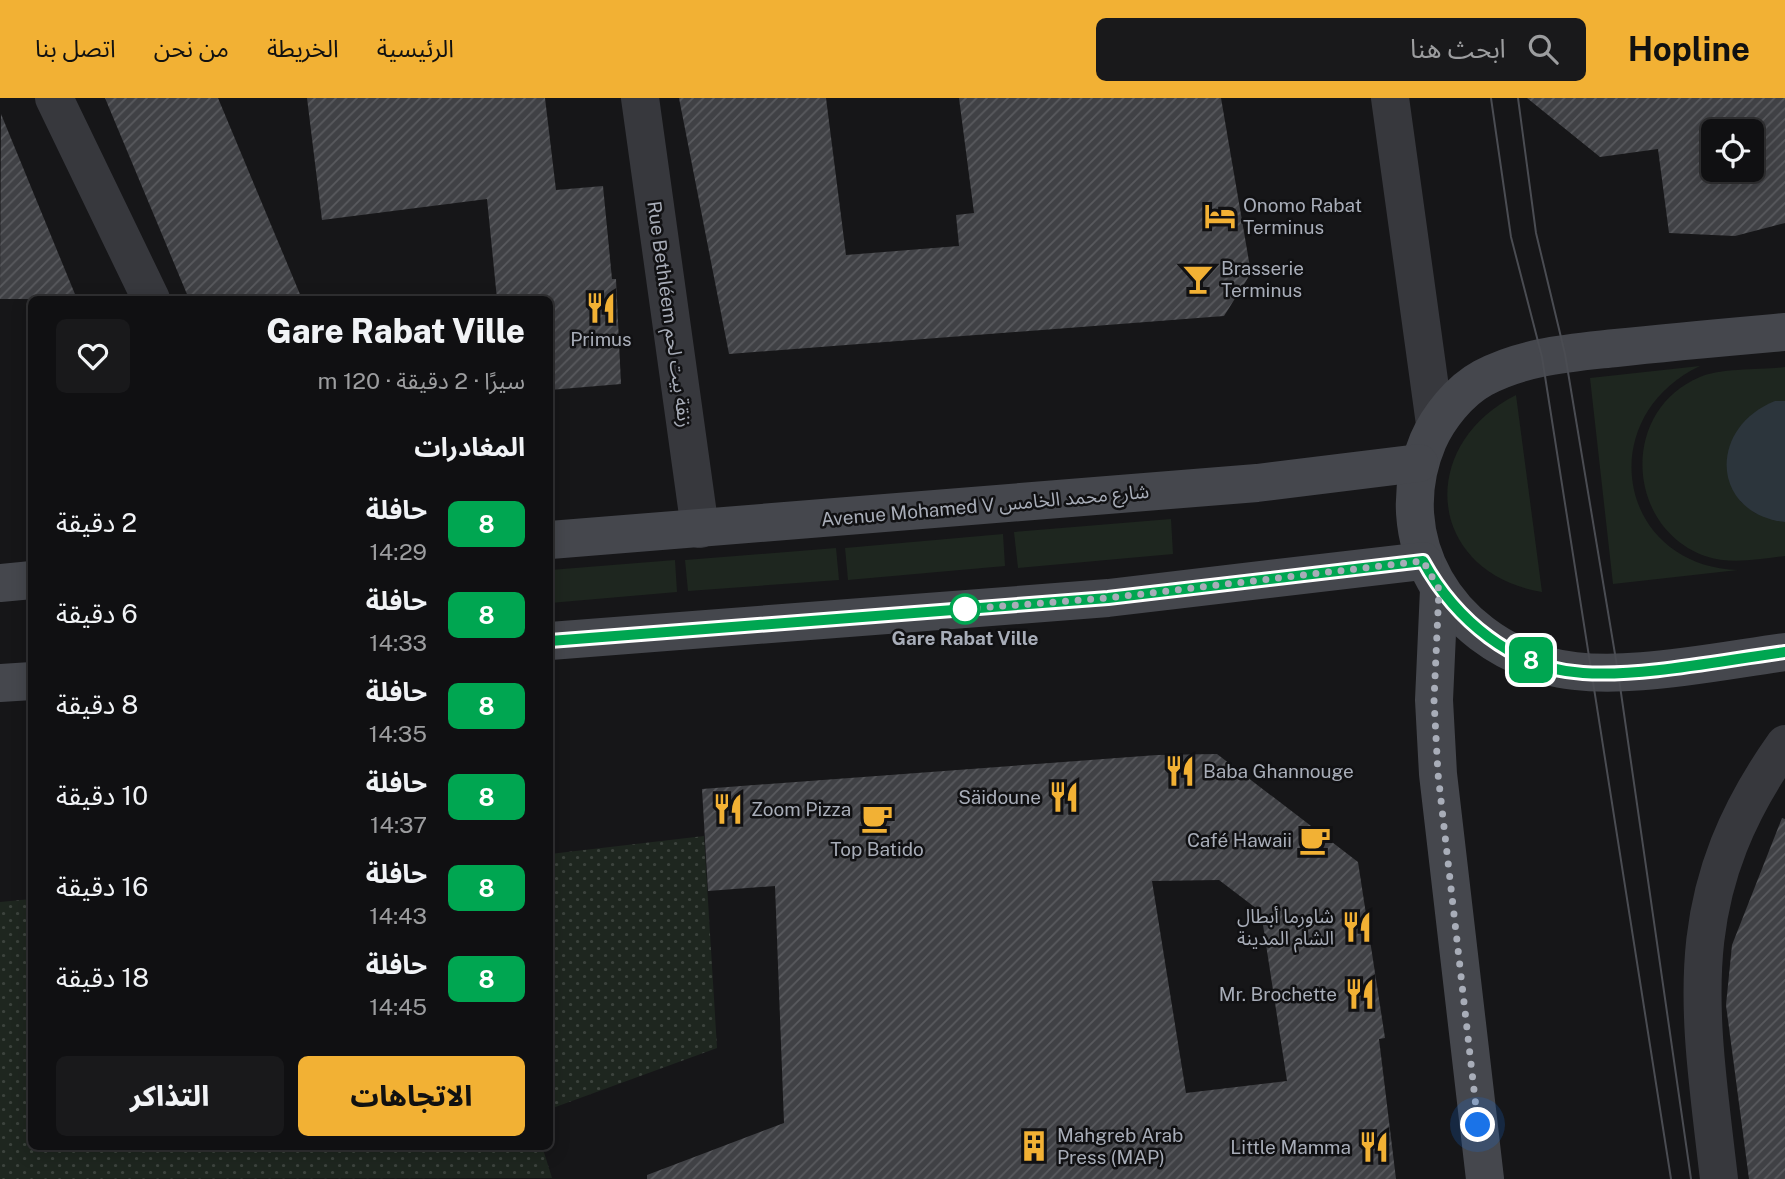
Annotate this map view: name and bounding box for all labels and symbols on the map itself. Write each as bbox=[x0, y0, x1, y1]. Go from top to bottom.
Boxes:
place label: Onomo Rabat Terminus bbox=[1243, 194, 1362, 238]
street label: Rue Bethléem زنقة بيت لحم bbox=[639, 199, 697, 429]
hotel icon: Onomo Rabat Terminus bbox=[1203, 199, 1237, 233]
place label: Brasserie Terminus bbox=[1221, 257, 1304, 301]
bar icon: Brasserie Terminus bbox=[1181, 262, 1215, 296]
restaurant icon: Primus bbox=[584, 291, 618, 325]
place label: Primus bbox=[570, 328, 632, 350]
street label: Avenue Mohamed V شارع محمد الخامس bbox=[820, 480, 1150, 533]
marker: Gare Rabat Ville bbox=[950, 594, 980, 624]
place label: Gare Rabat Ville bbox=[892, 627, 1038, 649]
line badge: 8 bbox=[1508, 637, 1554, 683]
restaurant icon: Baba Ghannouge bbox=[1163, 754, 1197, 788]
place label: Baba Ghannouge bbox=[1203, 760, 1354, 782]
restaurant icon: Säidoune bbox=[1047, 780, 1081, 814]
place label: Säidoune bbox=[958, 786, 1041, 808]
restaurant icon: Zoom Pizza bbox=[711, 792, 745, 826]
place label: Zoom Pizza bbox=[751, 798, 851, 820]
cafe icon: Top Batido bbox=[860, 801, 894, 835]
cafe icon: Café Hawaii bbox=[1298, 823, 1332, 857]
place label: Café Hawaii bbox=[1187, 829, 1292, 851]
place label: Top Batido bbox=[830, 838, 924, 860]
place label: شاورما أبطال الشام المدينة bbox=[1237, 905, 1334, 953]
restaurant icon: شاورما أبطال الشام المدينة bbox=[1340, 910, 1374, 944]
restaurant icon: Mr. Brochette bbox=[1343, 977, 1377, 1011]
place label: Mr. Brochette bbox=[1219, 983, 1337, 1005]
your location bbox=[1460, 1107, 1495, 1142]
place label: Mahgreb Arab Press (MAP) bbox=[1057, 1124, 1183, 1168]
building icon: Mahgreb Arab Press (MAP) bbox=[1017, 1129, 1051, 1163]
restaurant icon: Little Mamma bbox=[1357, 1130, 1391, 1164]
place label: Little Mamma bbox=[1230, 1136, 1351, 1158]

